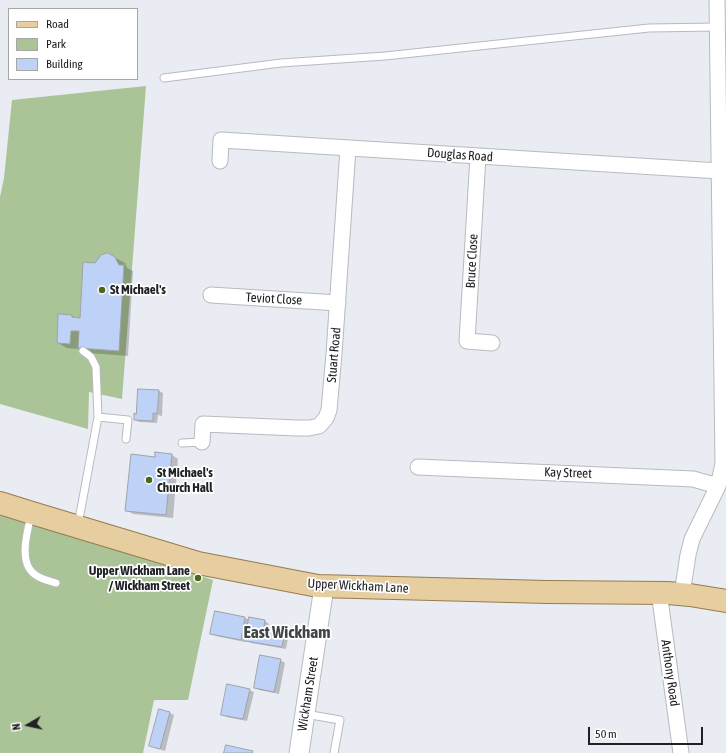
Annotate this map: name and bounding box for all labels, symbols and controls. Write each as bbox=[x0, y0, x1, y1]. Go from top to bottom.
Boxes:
legend bbox=[8, 8, 138, 80]
text: Road bbox=[46, 17, 69, 31]
text: Park bbox=[46, 37, 66, 51]
text: Building bbox=[46, 57, 83, 71]
street label: Douglas Road bbox=[427, 145, 493, 165]
street label: Bruce Close bbox=[463, 233, 481, 289]
place label: St Michael's bbox=[110, 282, 166, 298]
marker: St Michael's bbox=[97, 285, 107, 295]
street label: Teviot Close bbox=[245, 290, 303, 308]
street label: Stuart Road bbox=[324, 327, 344, 383]
street label: Kay Street bbox=[544, 464, 592, 482]
place label: St Michael's Church Hall bbox=[157, 465, 213, 496]
marker: St Michael's Church Hall bbox=[144, 475, 154, 485]
place label: Upper Wickham Lane / Wickham Street bbox=[89, 563, 190, 594]
marker: Upper Wickham Lane / Wickham Street bbox=[193, 573, 203, 583]
street label: Upper Wickham Lane bbox=[307, 576, 409, 596]
district label: East Wickham bbox=[244, 623, 330, 643]
street label: Anthony Road bbox=[658, 639, 682, 707]
street label: Wickham Street bbox=[294, 656, 322, 732]
north arrow bbox=[8, 705, 48, 745]
scale bar bbox=[590, 719, 705, 745]
text: N bbox=[10, 723, 23, 731]
text: 50 m bbox=[595, 727, 617, 741]

